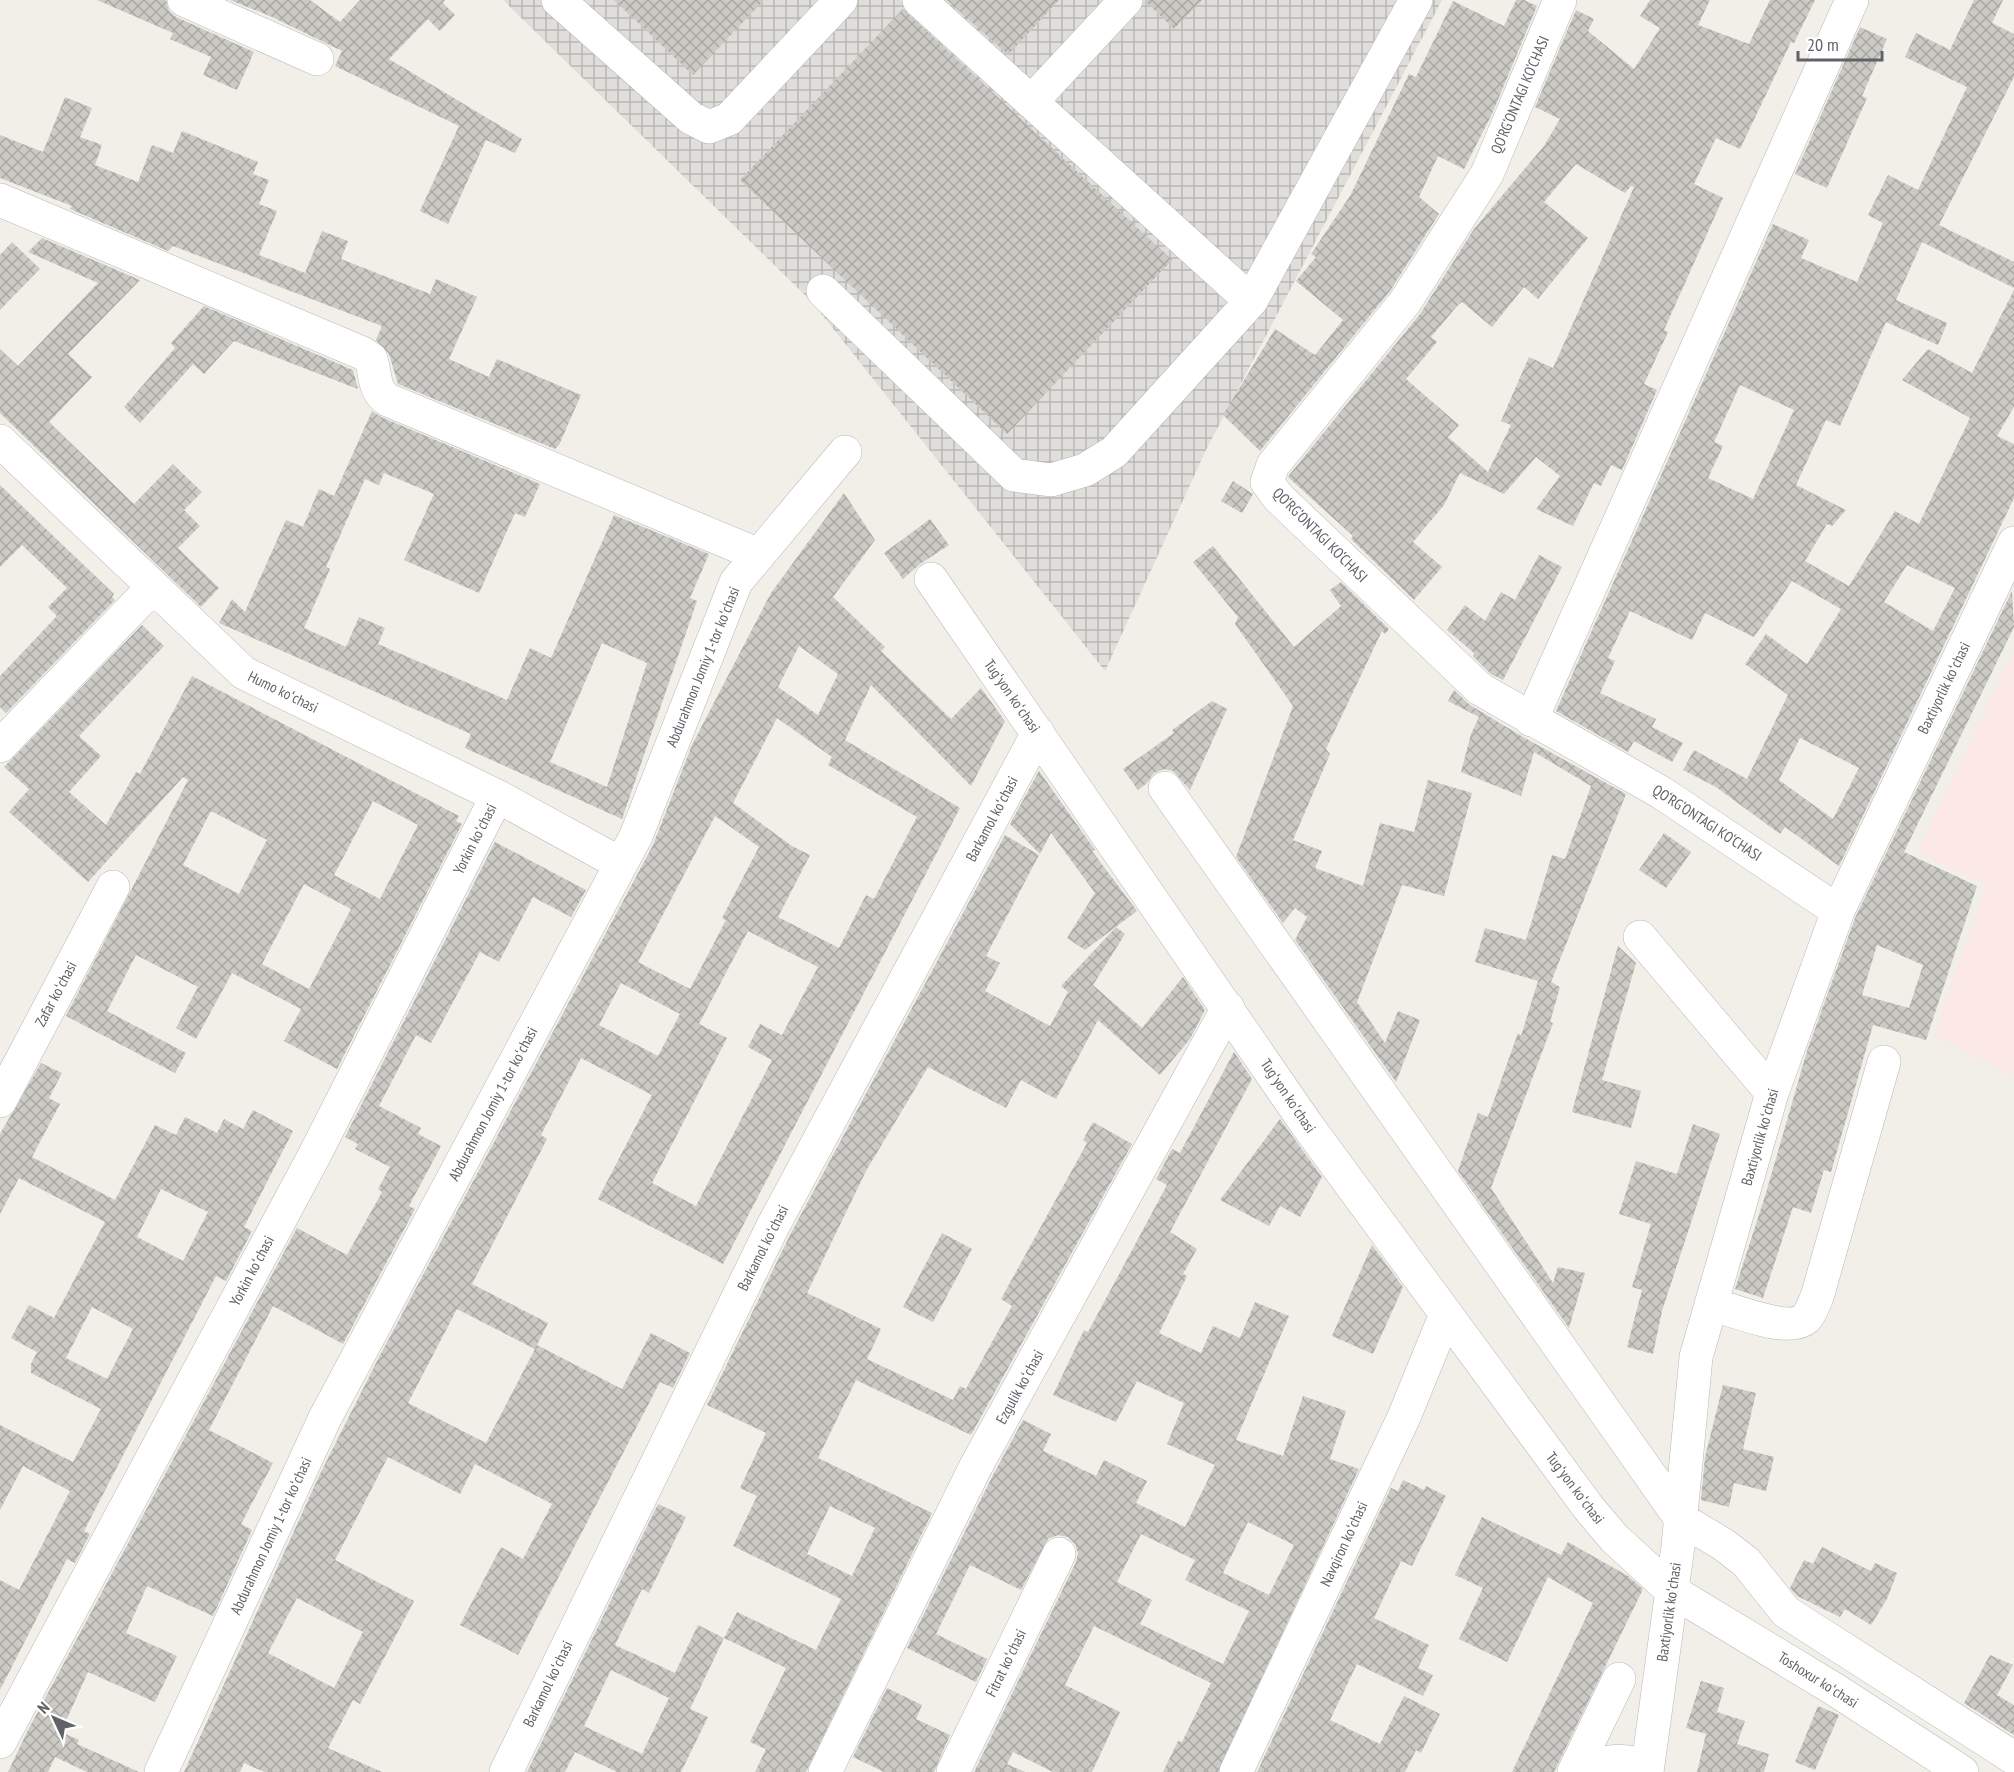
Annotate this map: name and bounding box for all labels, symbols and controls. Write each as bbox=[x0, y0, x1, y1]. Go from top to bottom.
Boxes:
scale bar bbox=[1798, 24, 1882, 62]
street label: QO‘RG‘ONTAGI KO‘CHASI bbox=[1486, 33, 1553, 157]
text: 20 m bbox=[1807, 33, 1839, 56]
street label: QO‘RG‘ONTAGI KO‘CHASI bbox=[1269, 483, 1372, 586]
street label: Abdurahmon Jomiy 1-tor koʻchasi bbox=[662, 584, 743, 750]
street label: Baxtiyorlik koʻchasi bbox=[1913, 639, 1974, 737]
street label: Tugʻyon koʻchasi bbox=[980, 655, 1045, 736]
street label: Humo koʻchasi bbox=[245, 666, 321, 717]
street label: Barkamol koʻchasi bbox=[961, 773, 1022, 865]
street label: QO‘RG‘ONTAGI KO‘CHASI bbox=[1649, 780, 1765, 865]
street label: Yorkin koʻchasi bbox=[449, 800, 500, 877]
street label: Zafar koʻchasi bbox=[30, 958, 81, 1030]
street label: Abdurahmon Jomiy 1-tor koʻchasi bbox=[444, 1024, 541, 1184]
street label: Tugʻyon koʻchasi bbox=[1257, 1055, 1320, 1136]
street label: Baxtiyorlik koʻchasi bbox=[1737, 1086, 1782, 1188]
street label: Barkamol koʻchasi bbox=[733, 1202, 792, 1294]
street label: Yorkin koʻchasi bbox=[225, 1232, 278, 1309]
street label: Ezgulik koʻchasi bbox=[991, 1346, 1048, 1427]
street label: Tugʻyon koʻchasi bbox=[1542, 1448, 1609, 1528]
street label: Abdurahmon Jomiy 1-tor koʻchasi bbox=[226, 1454, 315, 1618]
street label: Navqiron koʻchasi bbox=[1316, 1498, 1372, 1589]
street label: Baxtiyorlik koʻchasi bbox=[1652, 1561, 1685, 1663]
street label: Fitrat koʻchasi bbox=[981, 1626, 1030, 1700]
street label: Barkamol koʻchasi bbox=[518, 1638, 577, 1730]
street label: Toshoxur koʻchasi bbox=[1775, 1647, 1862, 1712]
north arrow bbox=[24, 1688, 84, 1748]
text: N bbox=[33, 1698, 53, 1718]

